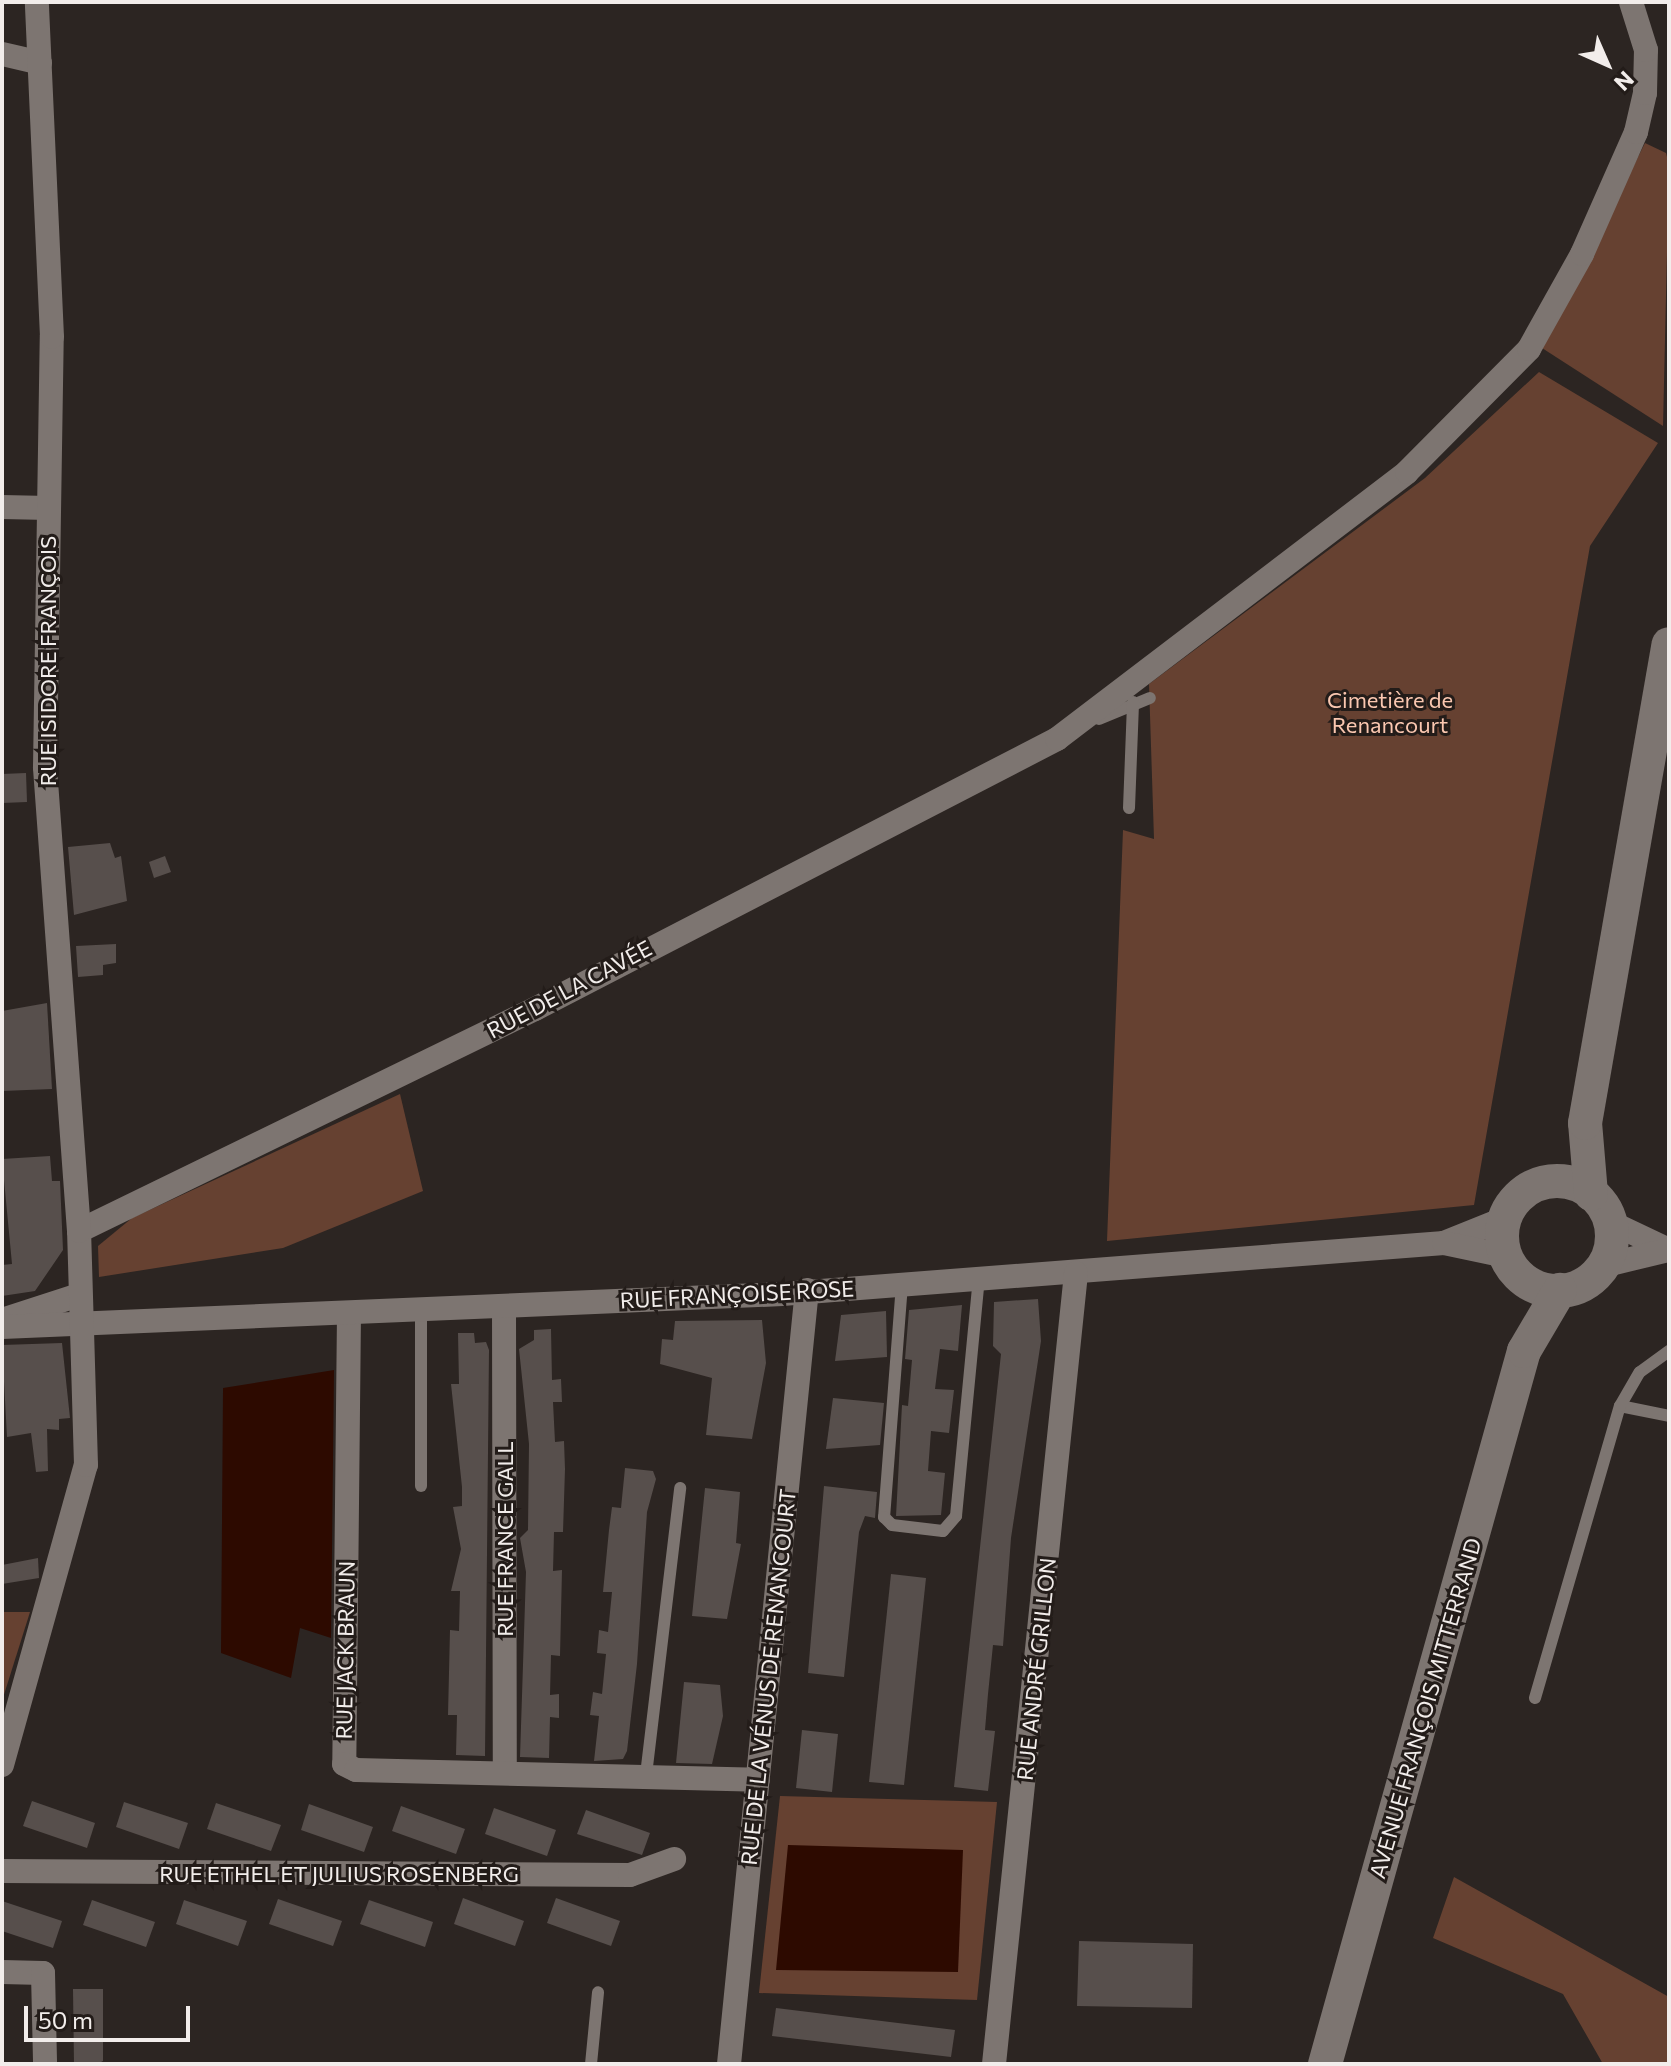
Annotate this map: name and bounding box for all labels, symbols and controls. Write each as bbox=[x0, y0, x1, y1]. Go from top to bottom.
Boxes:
north arrow bbox=[1567, 24, 1647, 104]
text: N bbox=[1609, 66, 1640, 97]
street label: RUE ISIDORE FRANÇOIS bbox=[35, 536, 61, 786]
park label: Cimetière de Renancourt bbox=[1327, 686, 1453, 738]
street label: RUE DE LA CAVÉE bbox=[482, 934, 656, 1044]
street label: RUE FRANÇOISE ROSE bbox=[619, 1275, 855, 1313]
street label: RUE FRANCE GALL bbox=[492, 1441, 518, 1637]
street label: RUE DE LA VÉNUS DE RENANCOURT bbox=[735, 1488, 801, 1866]
street label: AVENUE FRANÇOIS MITTERRAND bbox=[1364, 1535, 1486, 1881]
street label: RUE ANDRÉ GRILLON bbox=[1011, 1556, 1061, 1782]
street label: RUE JACK BRAUN bbox=[330, 1560, 360, 1740]
street label: RUE ETHEL ET JULIUS ROSENBERG bbox=[159, 1861, 519, 1887]
scale bar bbox=[28, 1990, 194, 2040]
text: 50 m bbox=[38, 2005, 93, 2034]

